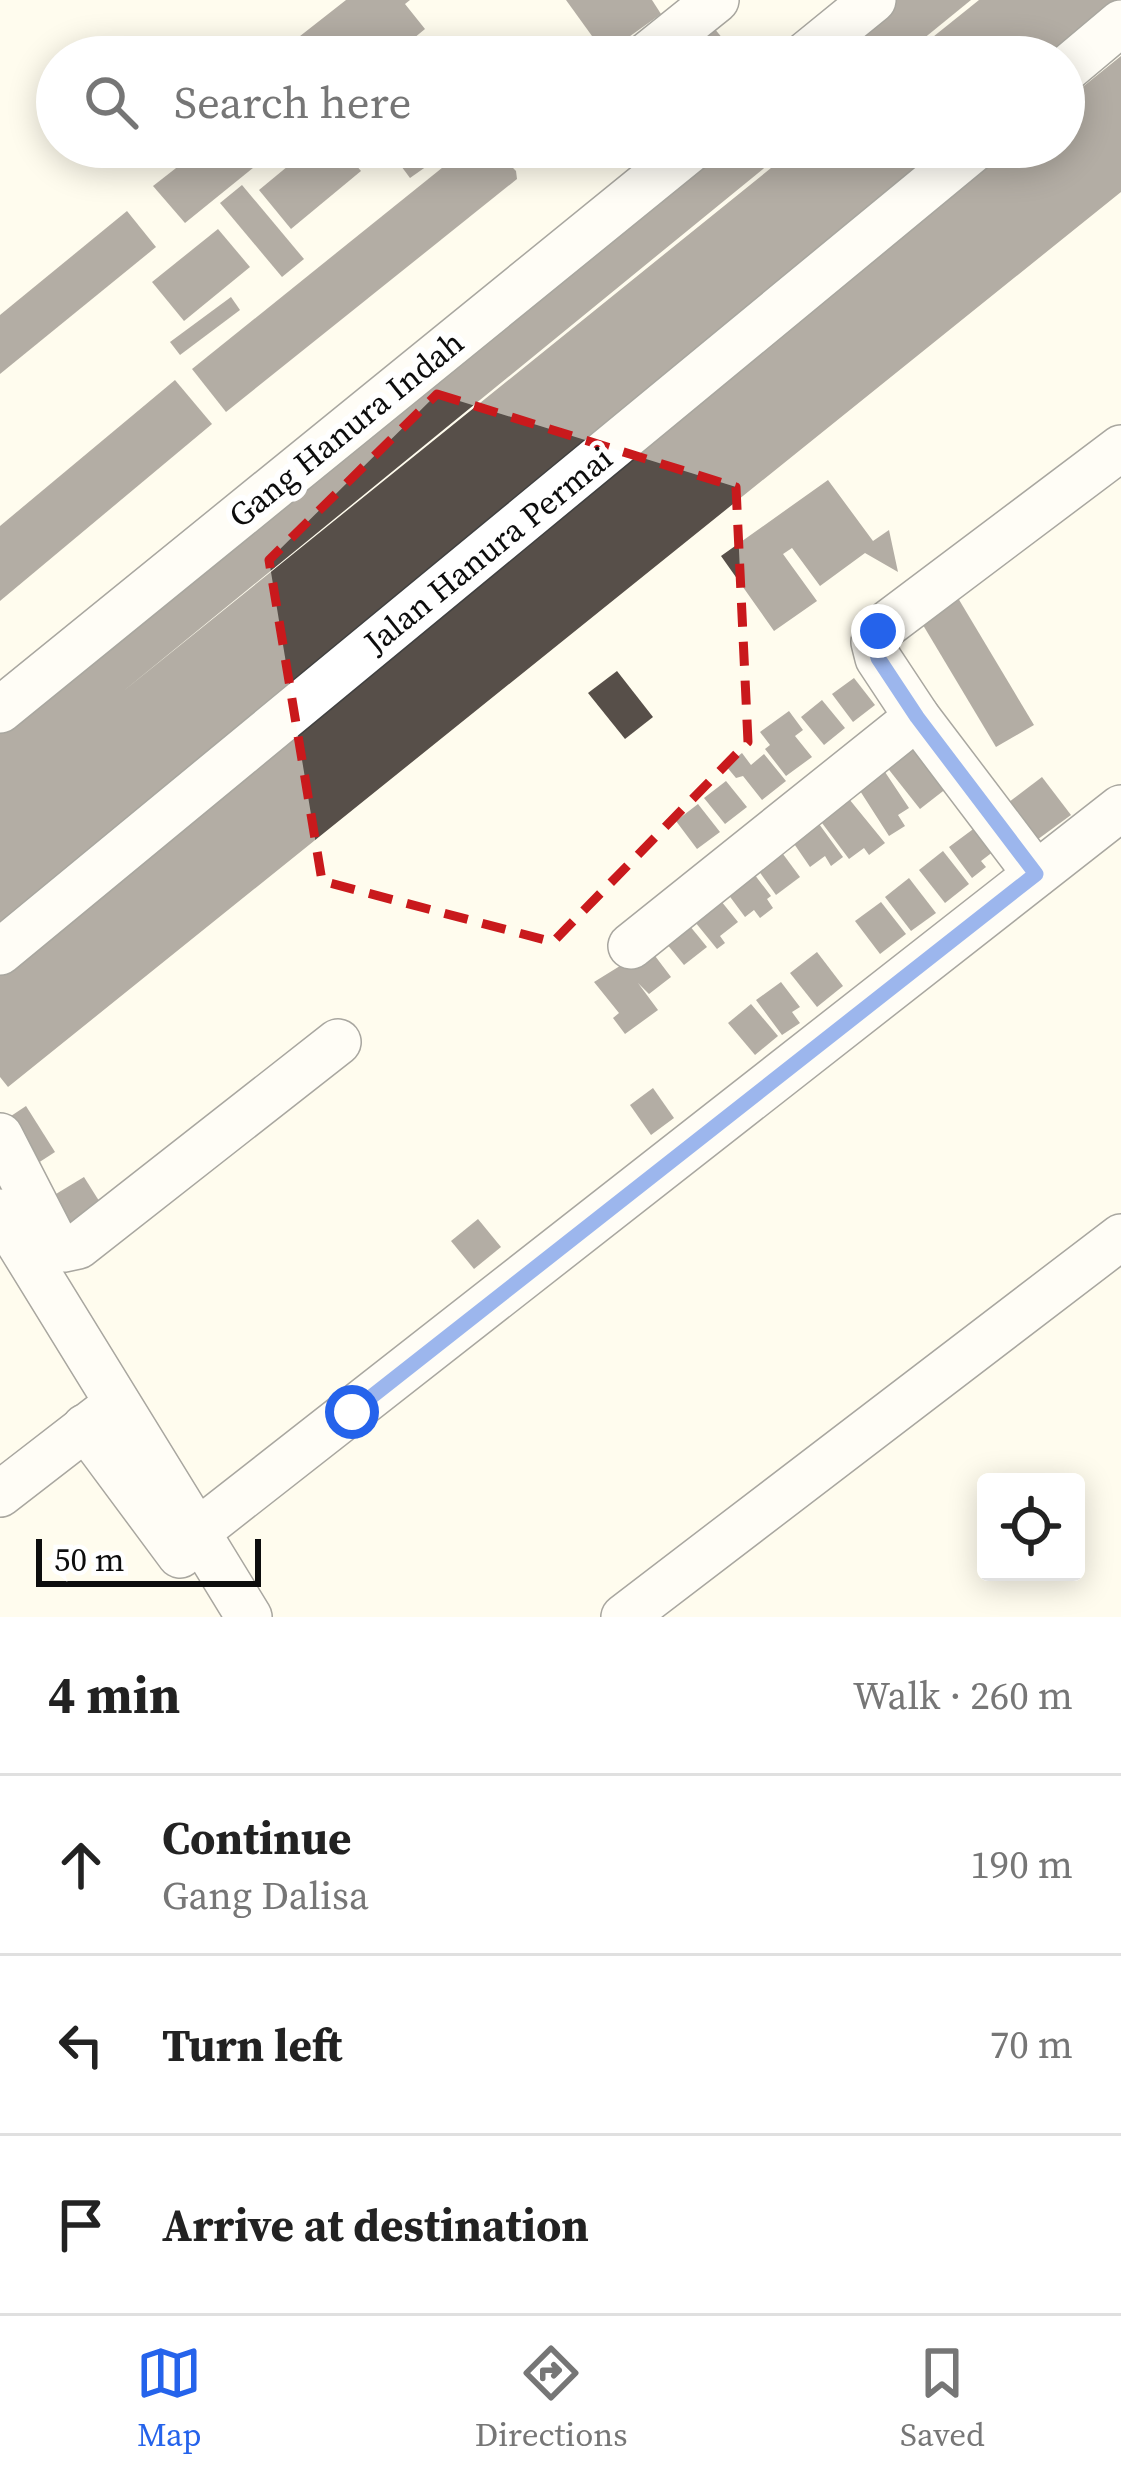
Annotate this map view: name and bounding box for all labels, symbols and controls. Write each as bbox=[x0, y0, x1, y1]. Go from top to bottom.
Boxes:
search box bbox=[36, 36, 1085, 168]
icon: search bbox=[78, 69, 144, 135]
text: Search here bbox=[174, 71, 411, 133]
street label: Gang Hanura Indah bbox=[219, 320, 473, 538]
street label: Jalan Hanura Permai bbox=[354, 436, 622, 665]
route end bbox=[851, 604, 905, 658]
route start bbox=[325, 1385, 379, 1439]
map controls bbox=[977, 1473, 1085, 1581]
button: locate bbox=[977, 1473, 1085, 1581]
scale bar bbox=[36, 1533, 261, 1586]
text: 50 m bbox=[54, 1537, 124, 1582]
text: 4 min bbox=[48, 1660, 180, 1730]
text: Walk · 260 m bbox=[853, 1669, 1073, 1722]
text: Continue bbox=[162, 1807, 351, 1869]
icon: ahead bbox=[48, 1832, 114, 1898]
text: 190 m bbox=[970, 1838, 1073, 1891]
text: Gang Dalisa bbox=[162, 1869, 369, 1922]
icon: left bbox=[48, 2012, 114, 2078]
text: Turn left bbox=[162, 2014, 342, 2076]
text: 70 m bbox=[990, 2018, 1073, 2071]
icon: arrive bbox=[48, 2192, 114, 2258]
text: Arrive at destination bbox=[162, 2194, 589, 2256]
tab: Map bbox=[136, 2340, 202, 2457]
tab: Directions bbox=[475, 2340, 628, 2457]
tab: Saved bbox=[900, 2340, 985, 2457]

